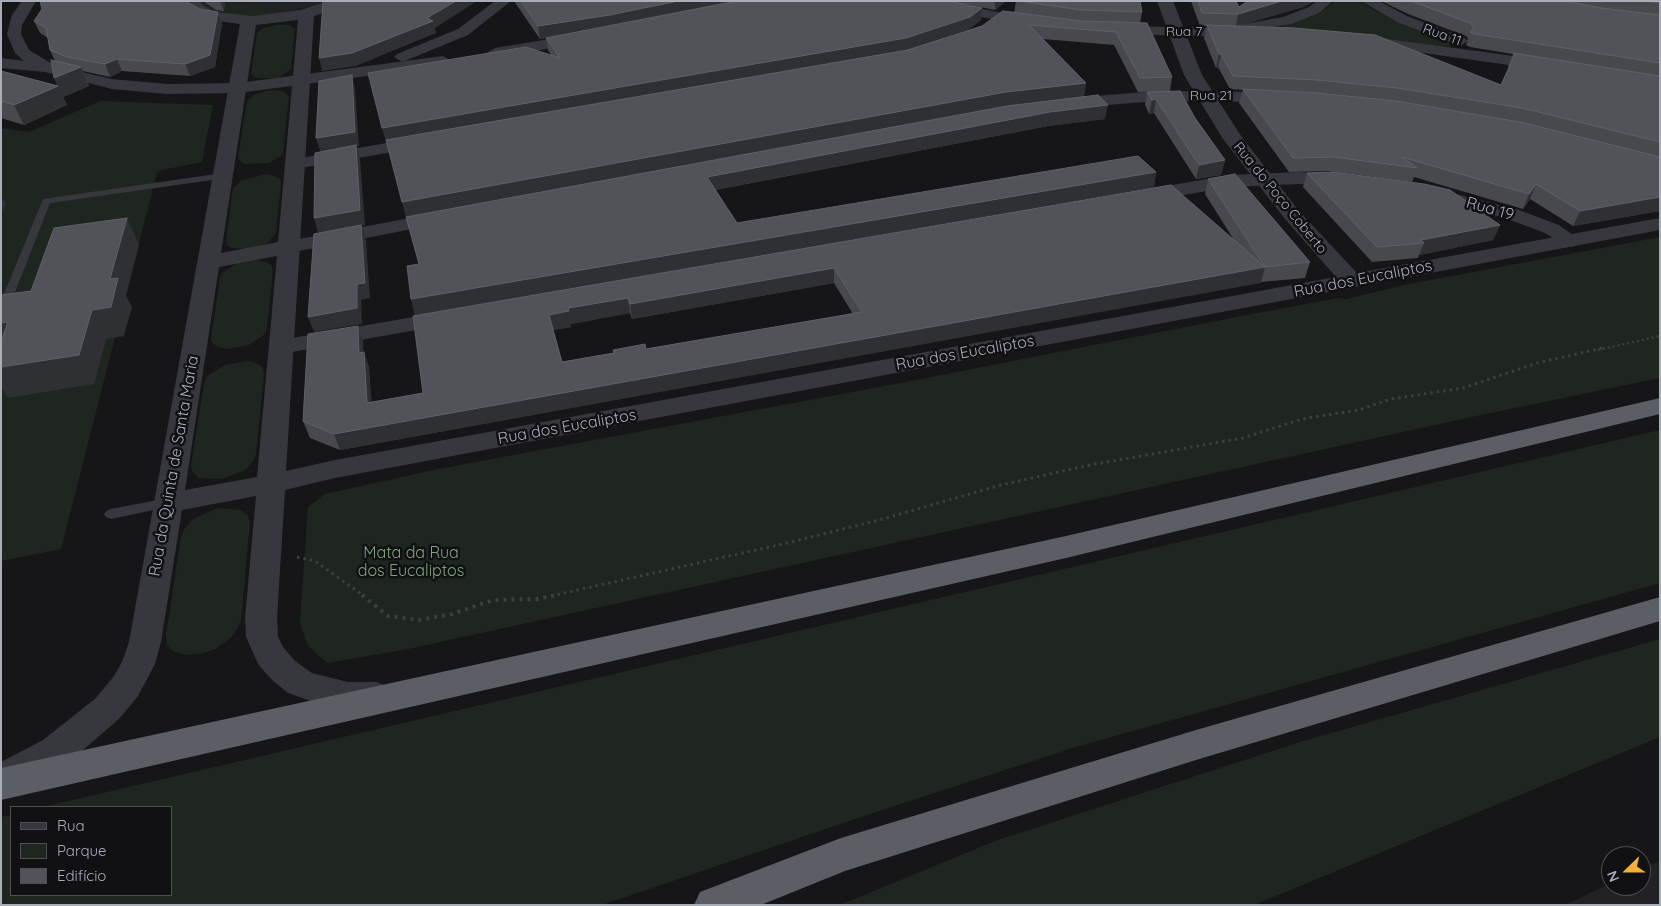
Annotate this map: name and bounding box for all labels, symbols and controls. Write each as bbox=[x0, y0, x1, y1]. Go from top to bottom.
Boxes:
street label: Rua 11 bbox=[1420, 20, 1464, 50]
street label: Rua 7 bbox=[1166, 24, 1202, 40]
street label: Rua 21 bbox=[1190, 88, 1232, 104]
street label: Rua do Poço Coberto bbox=[1230, 139, 1330, 257]
street label: Rua 19 bbox=[1464, 193, 1516, 225]
street label: Rua dos Eucaliptos bbox=[1292, 256, 1434, 302]
street label: Rua dos Eucaliptos bbox=[894, 331, 1036, 375]
street label: Rua da Quinta de Santa Maria bbox=[145, 354, 203, 578]
street label: Rua dos Eucaliptos bbox=[496, 405, 638, 449]
park label: Mata da Rua dos Eucaliptos bbox=[358, 543, 464, 581]
legend bbox=[10, 806, 172, 896]
text: Rua bbox=[57, 816, 85, 835]
text: Parque bbox=[57, 841, 107, 860]
north arrow bbox=[1601, 846, 1651, 896]
text: Edifício bbox=[57, 866, 106, 885]
text: N bbox=[1603, 868, 1623, 884]

